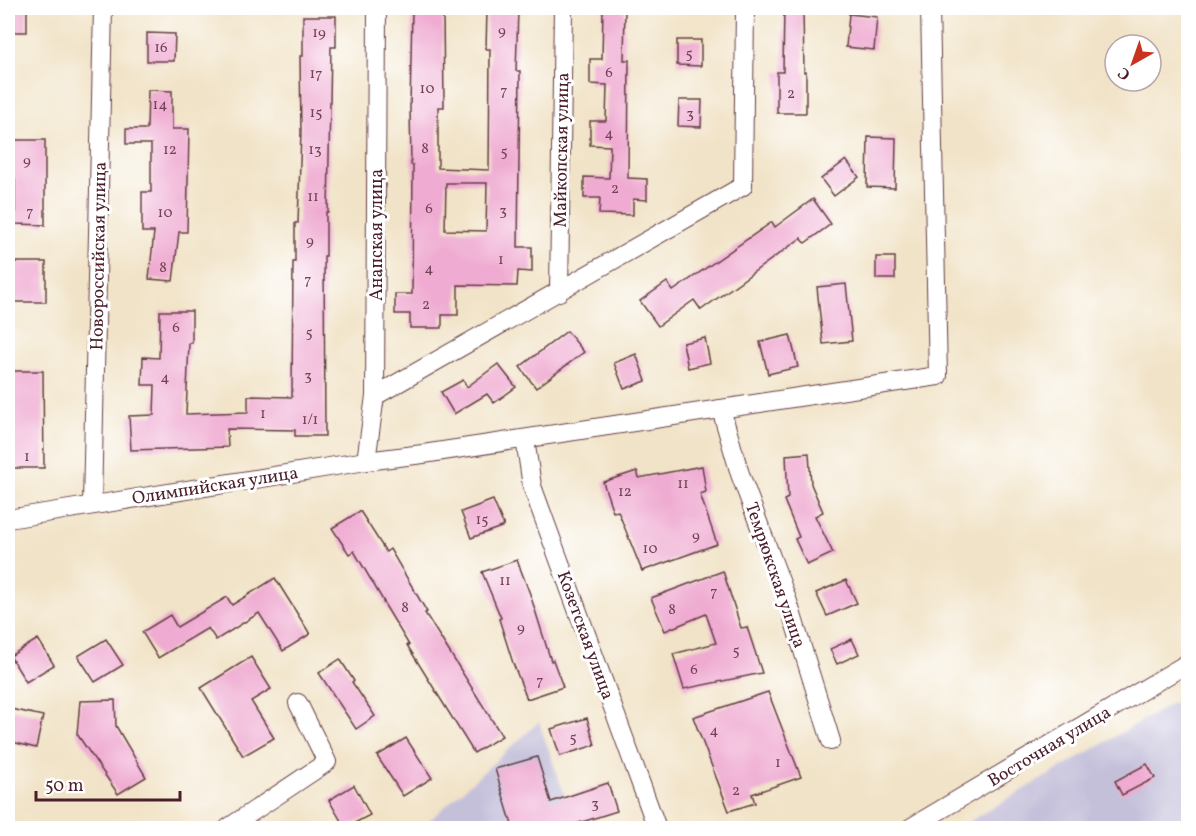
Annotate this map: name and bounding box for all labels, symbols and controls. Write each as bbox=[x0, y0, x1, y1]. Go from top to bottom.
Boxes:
house number: 9 bbox=[498, 21, 506, 42]
house number: 19 bbox=[312, 23, 326, 44]
north arrow bbox=[1103, 33, 1163, 93]
house number: 16 bbox=[154, 38, 168, 59]
house number: 5 bbox=[685, 44, 693, 65]
text: С bbox=[1114, 61, 1136, 85]
house number: 6 bbox=[605, 63, 613, 84]
house number: 17 bbox=[309, 64, 323, 85]
street label: Майкопская улица bbox=[549, 72, 576, 228]
house number: 10 bbox=[420, 79, 434, 100]
house number: 7 bbox=[500, 81, 508, 102]
house number: 2 bbox=[787, 84, 795, 105]
house number: 14 bbox=[153, 95, 167, 116]
house number: 15 bbox=[309, 103, 323, 124]
house number: 3 bbox=[686, 104, 694, 125]
house number: 4 bbox=[605, 124, 614, 145]
house number: 8 bbox=[421, 139, 429, 160]
house number: 12 bbox=[163, 140, 177, 161]
house number: 13 bbox=[308, 140, 322, 161]
house number: 5 bbox=[500, 142, 508, 163]
house number: 9 bbox=[23, 151, 31, 172]
street label: Новороссийская улица bbox=[85, 161, 114, 351]
street label: Анапская улица bbox=[365, 169, 390, 301]
house number: 2 bbox=[611, 179, 619, 200]
house number: 11 bbox=[307, 187, 319, 208]
house number: 6 bbox=[425, 199, 433, 220]
house number: 3 bbox=[499, 201, 507, 222]
house number: 7 bbox=[26, 202, 34, 223]
house number: 10 bbox=[158, 203, 172, 224]
house number: 9 bbox=[306, 231, 314, 252]
house number: 1 bbox=[498, 250, 504, 271]
house number: 8 bbox=[159, 258, 167, 279]
house number: 4 bbox=[425, 259, 434, 280]
house number: 7 bbox=[304, 270, 312, 291]
house number: 2 bbox=[422, 295, 430, 316]
house number: 6 bbox=[172, 318, 180, 339]
house number: 5 bbox=[305, 323, 313, 344]
house number: 3 bbox=[304, 366, 312, 387]
house number: 4 bbox=[161, 368, 170, 389]
house number: 1 bbox=[260, 404, 266, 425]
house number: 1/1 bbox=[302, 410, 318, 431]
house number: 1 bbox=[24, 447, 30, 468]
street label: Олимпийская улица bbox=[130, 461, 300, 512]
house number: 11 bbox=[677, 474, 689, 495]
house number: 12 bbox=[618, 482, 632, 503]
street label: Темрюкская улица bbox=[738, 499, 811, 652]
house number: 15 bbox=[475, 510, 489, 531]
house number: 9 bbox=[692, 526, 700, 547]
house number: 10 bbox=[643, 539, 657, 560]
street label: Козетская улица bbox=[550, 568, 620, 703]
house number: 11 bbox=[499, 571, 511, 592]
house number: 7 bbox=[710, 582, 718, 603]
house number: 8 bbox=[401, 598, 409, 619]
house number: 8 bbox=[668, 600, 676, 621]
house number: 9 bbox=[517, 618, 525, 639]
house number: 5 bbox=[732, 641, 740, 662]
house number: 6 bbox=[690, 660, 698, 681]
house number: 7 bbox=[536, 671, 544, 692]
street label: Восточная улица bbox=[983, 701, 1116, 794]
house number: 4 bbox=[710, 721, 719, 742]
house number: 5 bbox=[569, 728, 577, 749]
house number: 1 bbox=[775, 753, 781, 774]
scale bar bbox=[36, 764, 180, 802]
text: 50 m bbox=[45, 774, 84, 799]
house number: 2 bbox=[732, 781, 740, 802]
house number: 3 bbox=[591, 794, 599, 815]

